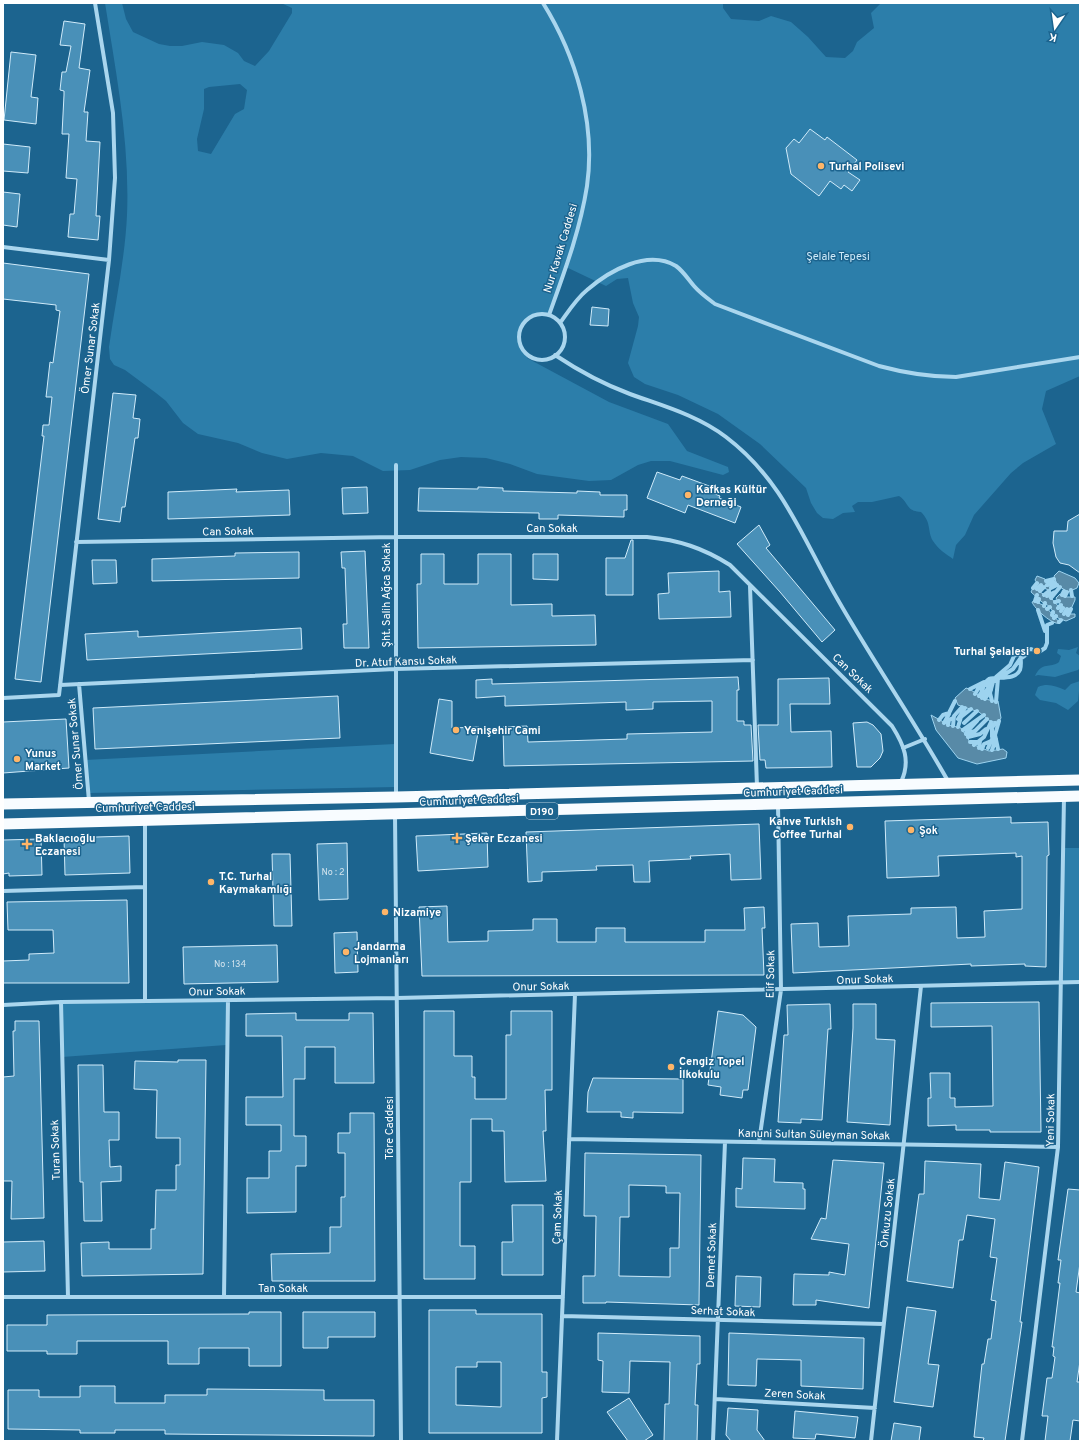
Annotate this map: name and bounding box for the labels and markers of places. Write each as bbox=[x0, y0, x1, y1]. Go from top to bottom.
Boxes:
place label: Turhal Polisevi bbox=[829, 160, 904, 174]
marker: Turhal Polisevi bbox=[816, 161, 826, 171]
place label: Kafkas Kültür Derneği bbox=[696, 483, 767, 510]
marker: Kafkas Kültür Derneği bbox=[683, 490, 693, 500]
place label: Turhal Şelalesi bbox=[954, 645, 1029, 659]
marker: Turhal Şelalesi bbox=[1032, 646, 1042, 656]
place label: Yenişehir Cami bbox=[464, 724, 541, 738]
marker: Yenişehir Cami bbox=[451, 725, 461, 735]
place label: Yunus Market bbox=[25, 747, 61, 774]
marker: Yunus Market bbox=[12, 754, 22, 764]
place label: Kahve Turkish Coffee Turhal bbox=[769, 815, 842, 842]
marker: Kahve Turkish Coffee Turhal bbox=[845, 822, 855, 832]
place label: Şok bbox=[919, 824, 938, 838]
marker: Şok bbox=[906, 825, 916, 835]
place label: Baklacıoğlu Eczanesi bbox=[35, 832, 96, 859]
place label: Şeker Eczanesi bbox=[465, 832, 543, 846]
marker: Şeker Eczanesi bbox=[452, 833, 462, 843]
marker: Baklacıoğlu Eczanesi bbox=[22, 839, 32, 849]
place label: T.C. Turhal Kaymakamlığı bbox=[219, 870, 292, 897]
marker: T.C. Turhal Kaymakamlığı bbox=[206, 877, 216, 887]
place label: Nizamiye bbox=[393, 906, 441, 920]
marker: Nizamiye bbox=[380, 907, 390, 917]
place label: Jandarma Lojmanları bbox=[354, 940, 409, 967]
marker: Jandarma Lojmanları bbox=[341, 947, 351, 957]
place label: Cengiz Topel İlkokulu bbox=[679, 1055, 744, 1082]
marker: Cengiz Topel İlkokulu bbox=[666, 1062, 676, 1072]

